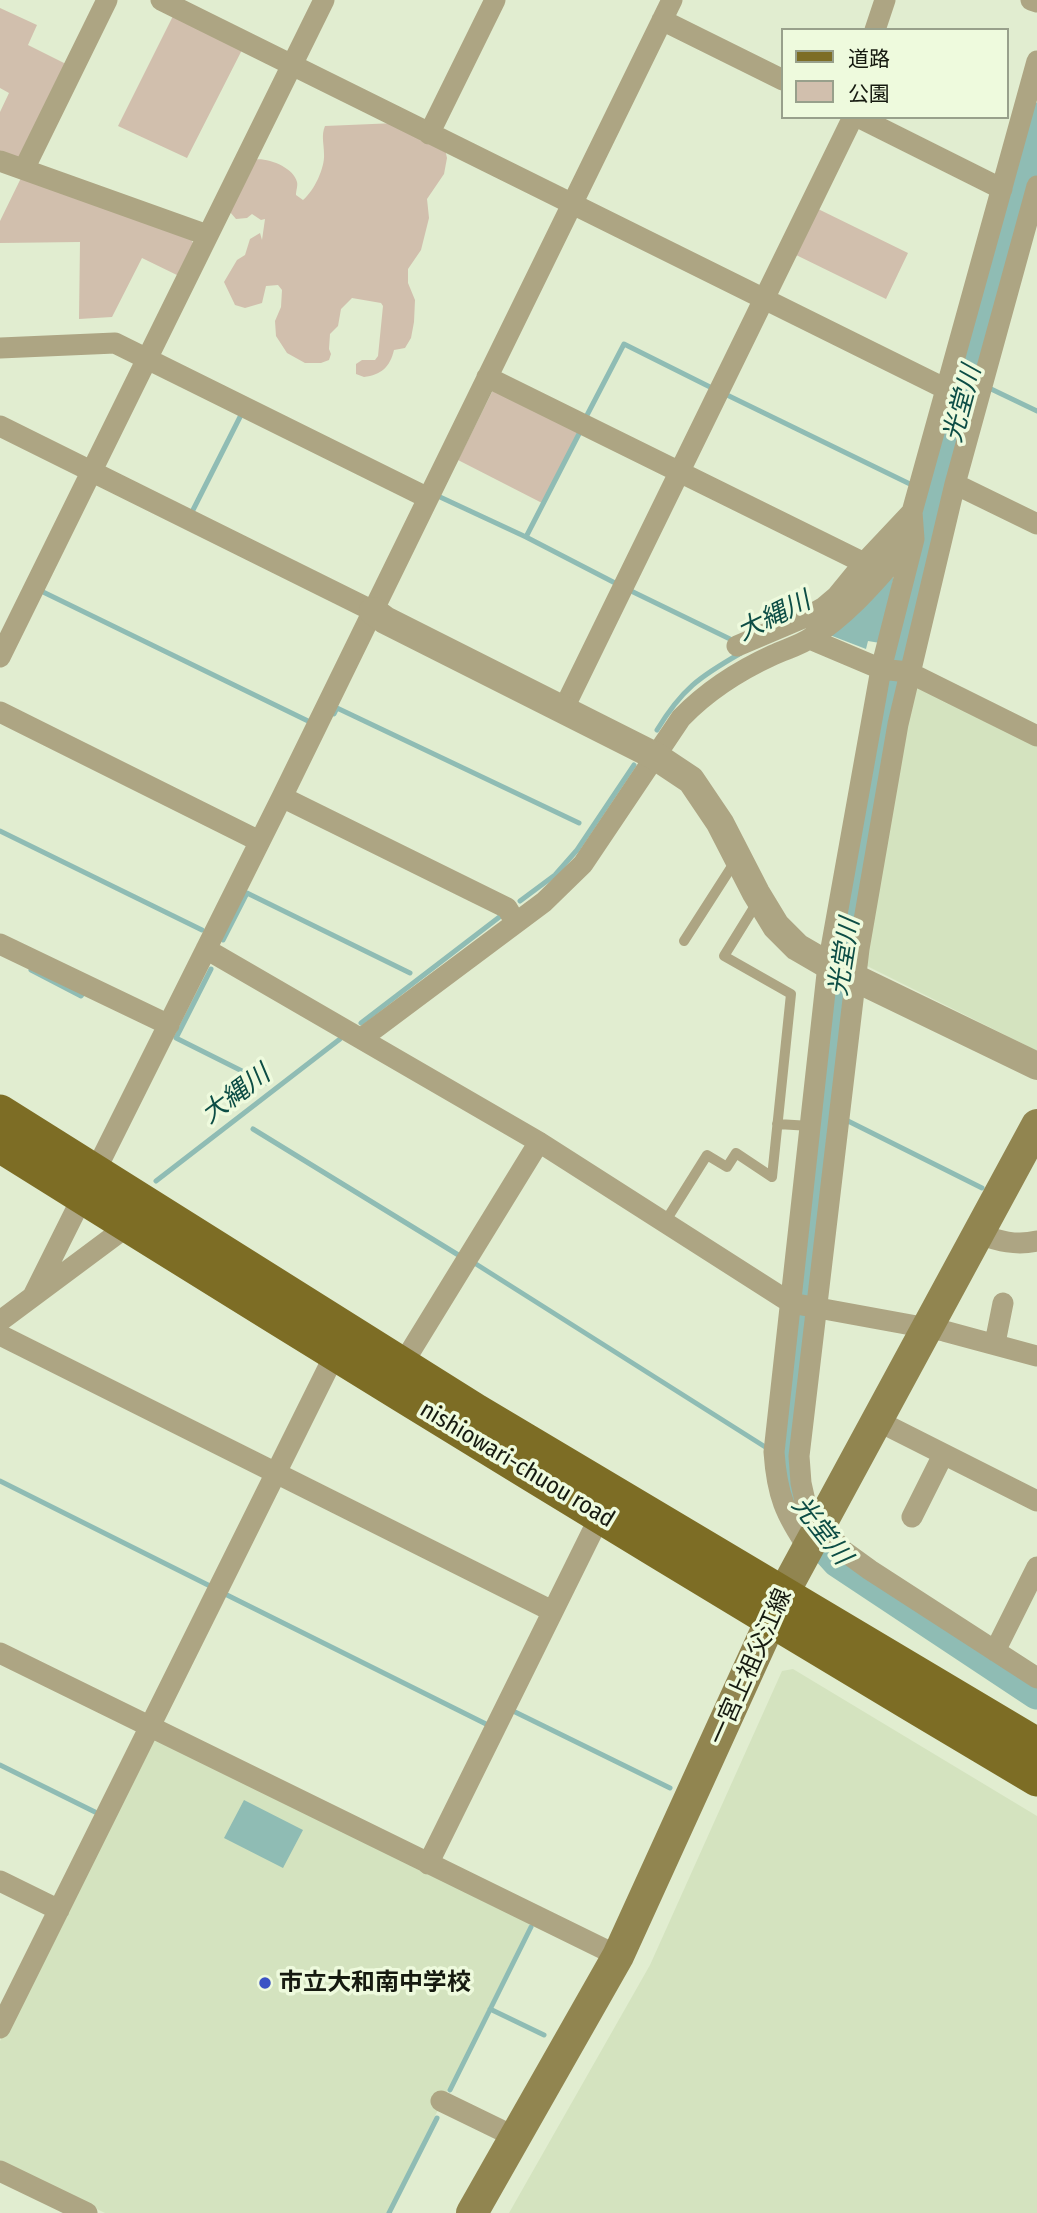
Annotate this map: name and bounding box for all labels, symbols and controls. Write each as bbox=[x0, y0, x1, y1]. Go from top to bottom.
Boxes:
legend bbox=[782, 28, 1009, 119]
text: 道路 bbox=[848, 46, 890, 72]
text: 公園 bbox=[848, 81, 890, 107]
water label: 光堂川 bbox=[938, 362, 988, 446]
water label: 大縄川 bbox=[732, 586, 816, 648]
water label: 光堂川 bbox=[823, 916, 867, 998]
water label: 大縄川 bbox=[195, 1059, 277, 1131]
street label: nishiowari-chuou road bbox=[415, 1396, 619, 1534]
water label: 光堂川 bbox=[785, 1491, 857, 1571]
street label: 一宮上祖父江線 bbox=[704, 1584, 798, 1750]
place label: 市立大和南中学校 bbox=[279, 1969, 471, 1997]
marker: 市立大和南中学校 bbox=[257, 1975, 273, 1991]

